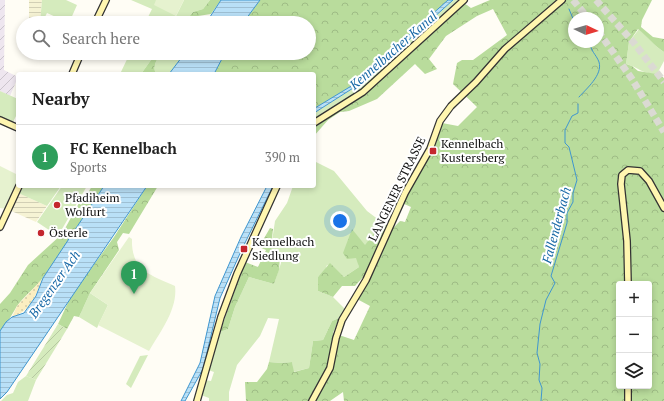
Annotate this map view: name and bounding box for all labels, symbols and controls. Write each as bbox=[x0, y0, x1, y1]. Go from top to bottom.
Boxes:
water label: Kennelbacher Kanal bbox=[344, 7, 441, 94]
north arrow bbox=[568, 12, 604, 48]
search box bbox=[16, 16, 316, 60]
icon: search bbox=[30, 27, 52, 49]
text: Search here bbox=[62, 28, 140, 48]
text: Nearby bbox=[32, 87, 90, 110]
street label: LANGENER STRASSE bbox=[365, 134, 428, 244]
place label: Kennelbach Kustersberg bbox=[441, 136, 505, 165]
text: FC Kennelbach bbox=[70, 138, 177, 158]
marker: Kennelbach Kustersberg bbox=[428, 146, 438, 156]
text: 1 bbox=[41, 148, 49, 166]
text: 390 m bbox=[265, 148, 300, 166]
text: Sports bbox=[70, 158, 107, 176]
water label: Fallenderbach bbox=[537, 185, 575, 266]
place label: Pfadiheim Wolfurt bbox=[65, 190, 120, 219]
marker: Pfadiheim Wolfurt bbox=[52, 200, 62, 210]
your location bbox=[330, 211, 350, 231]
place label: Österle bbox=[49, 225, 88, 240]
marker: Österle bbox=[36, 228, 46, 238]
place label: Kennelbach Siedlung bbox=[252, 234, 314, 263]
marker: Kennelbach Siedlung bbox=[239, 244, 249, 254]
water label: Bregenzer Ach bbox=[23, 247, 84, 322]
pin: 1 bbox=[121, 261, 147, 294]
map controls bbox=[616, 281, 652, 389]
button: + bbox=[616, 281, 652, 317]
button: − bbox=[616, 317, 652, 353]
button: layers bbox=[616, 353, 652, 389]

